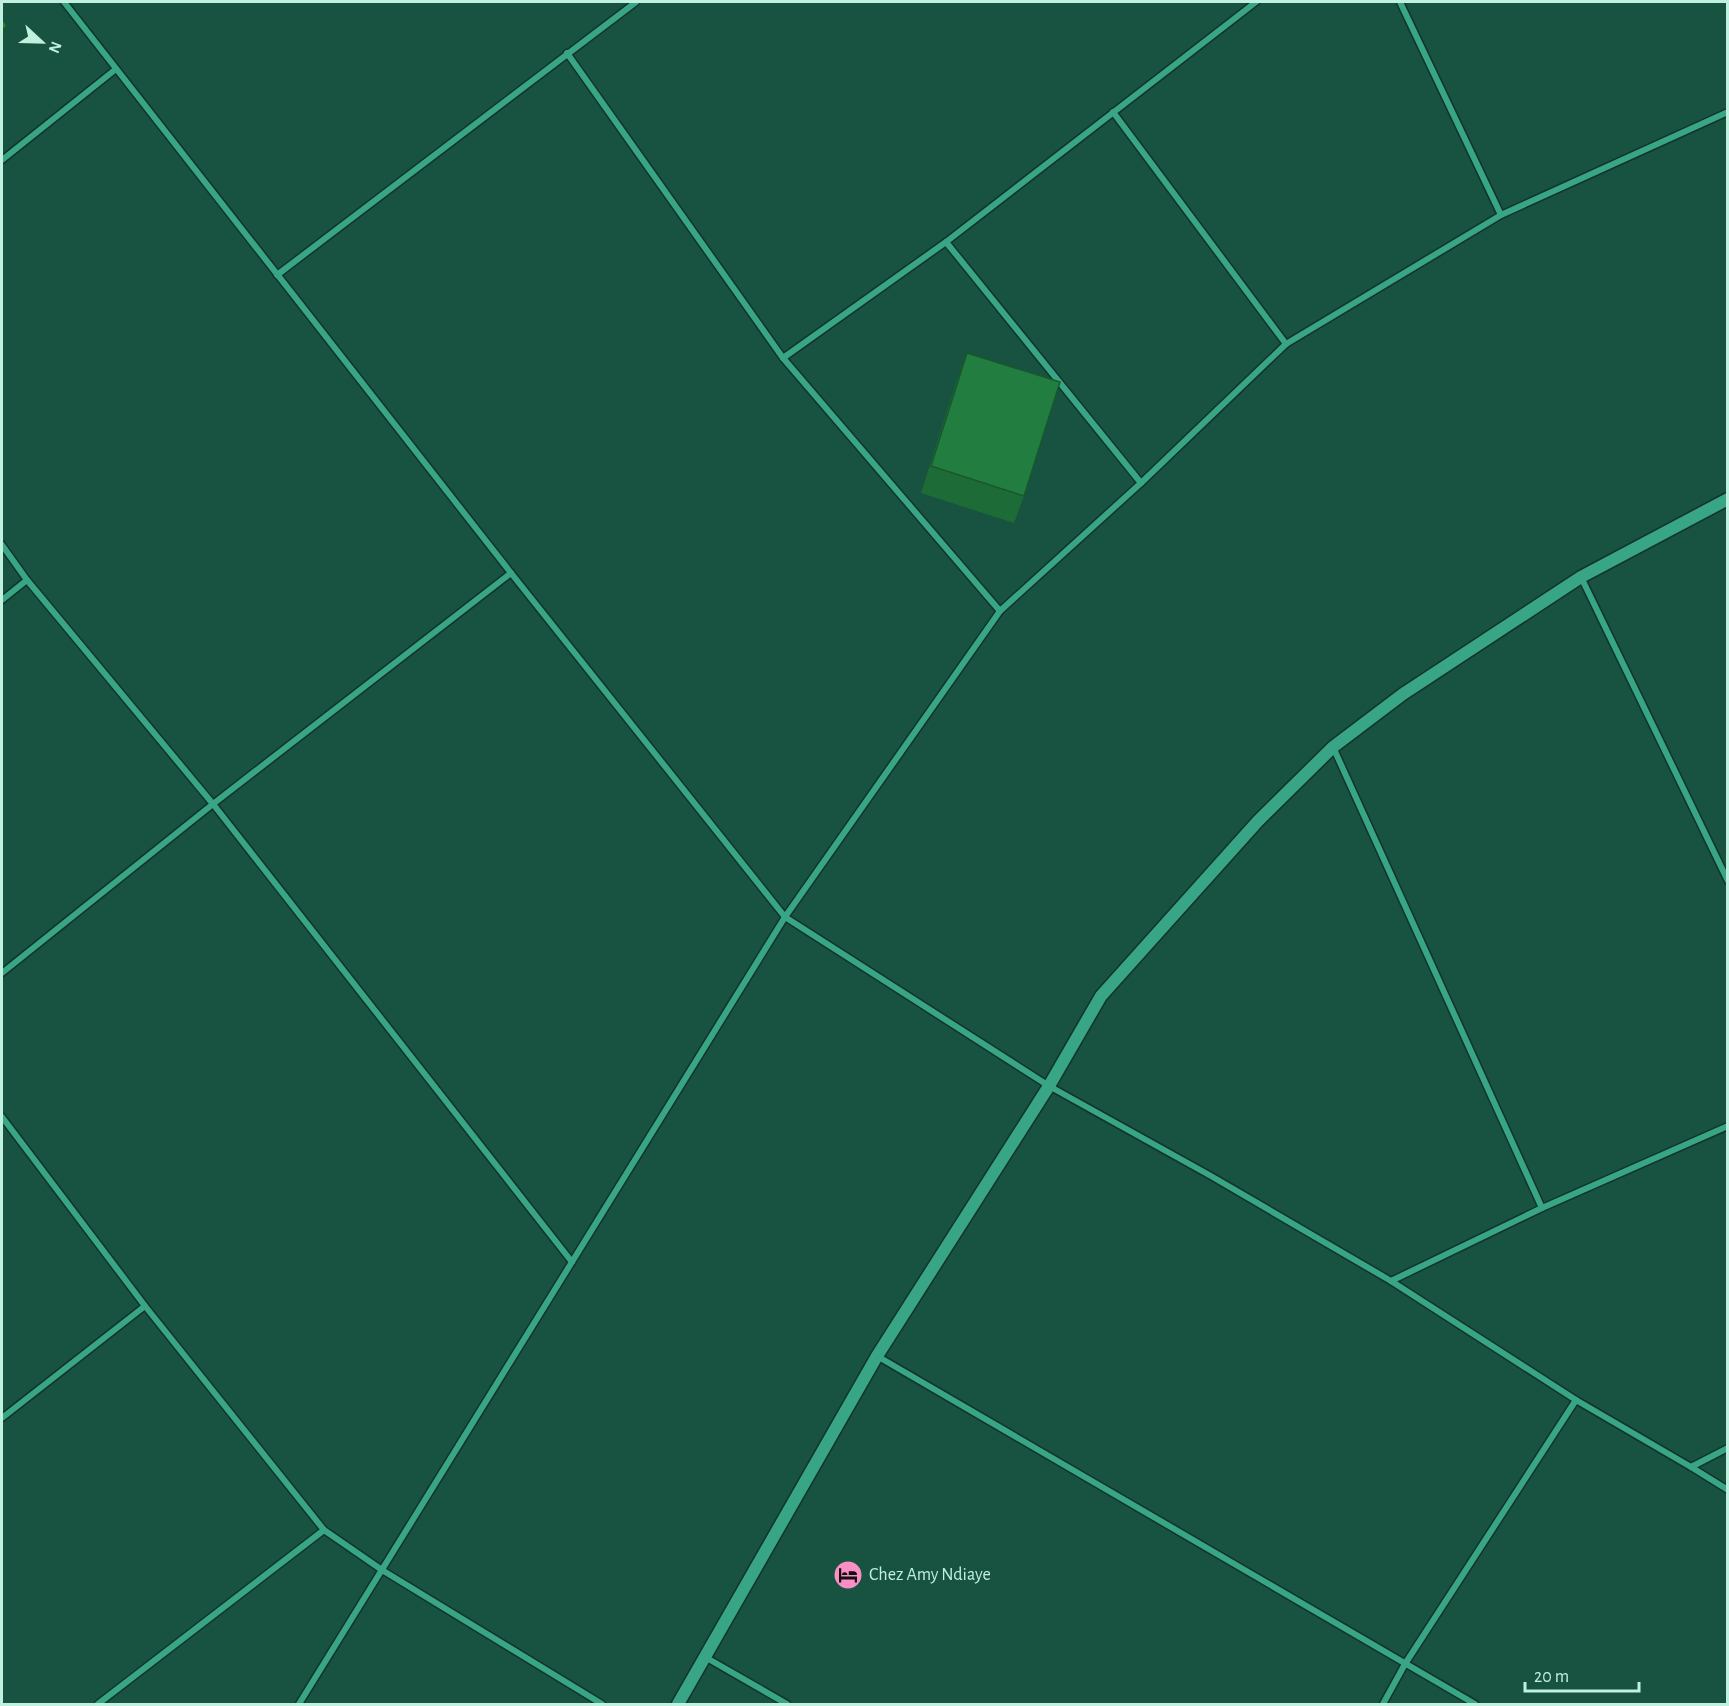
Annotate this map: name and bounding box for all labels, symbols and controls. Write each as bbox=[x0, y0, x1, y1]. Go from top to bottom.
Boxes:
north arrow bbox=[12, 12, 72, 72]
text: N bbox=[45, 39, 64, 55]
hotel icon: Chez Amy Ndiaye bbox=[832, 1559, 864, 1591]
place label: Chez Amy Ndiaye bbox=[869, 1566, 991, 1584]
scale bar bbox=[1525, 1655, 1639, 1693]
text: 20 m bbox=[1534, 1668, 1569, 1686]

